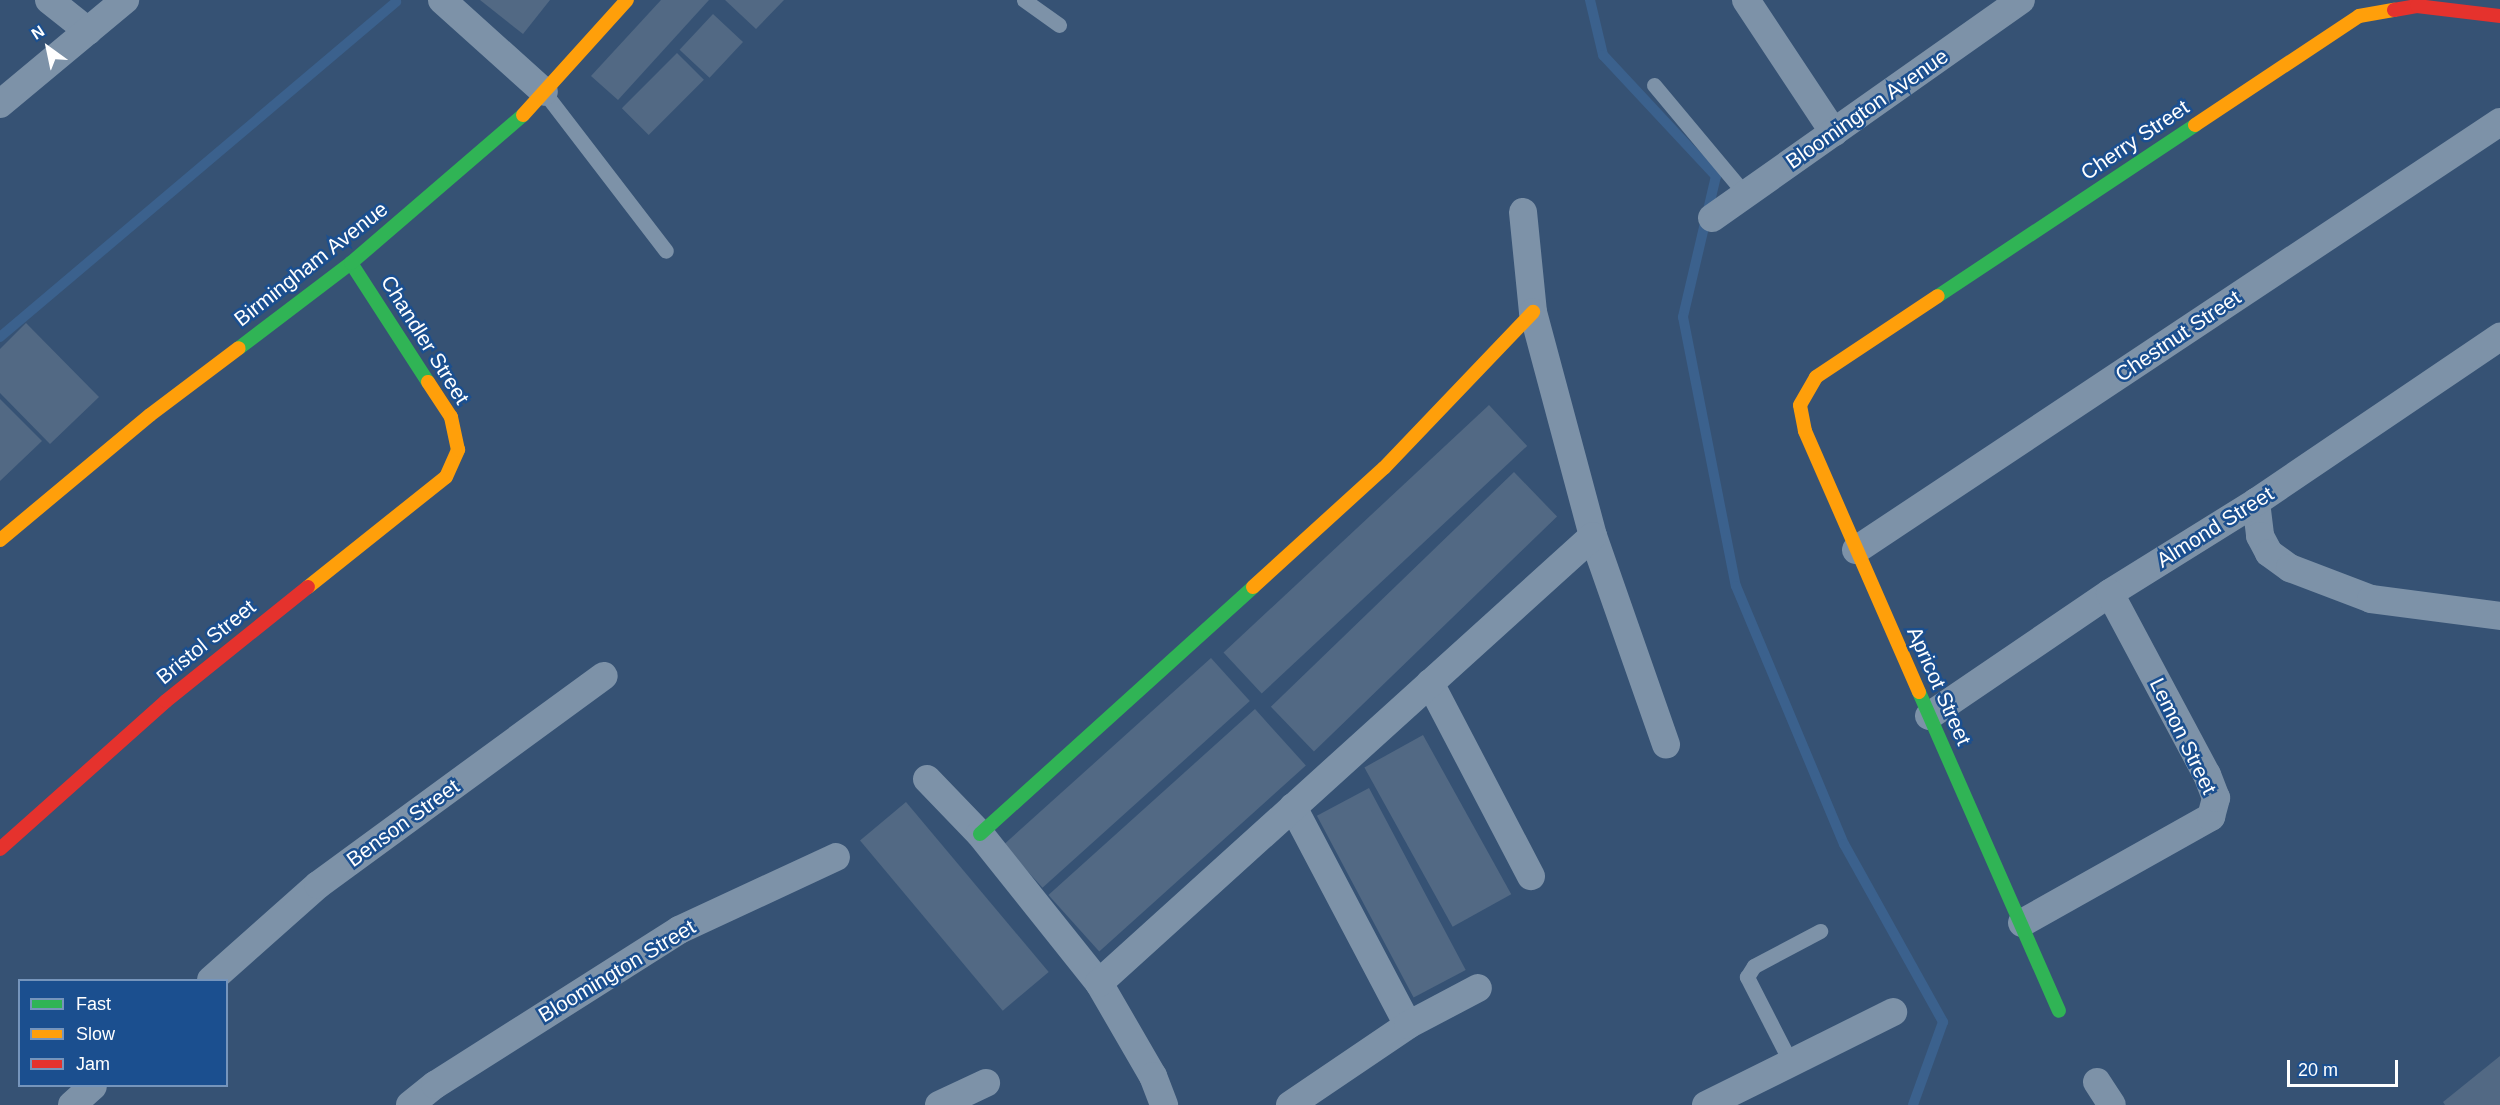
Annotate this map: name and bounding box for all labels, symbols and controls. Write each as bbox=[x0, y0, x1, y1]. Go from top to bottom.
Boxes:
north arrow bbox=[18, 18, 78, 78]
text: N bbox=[28, 22, 47, 43]
street label: Bloomington Avenue bbox=[1781, 43, 1953, 175]
street label: Cherry Street bbox=[2076, 95, 2194, 185]
street label: Birmingham Avenue bbox=[229, 196, 393, 332]
street label: Chandler Street bbox=[375, 271, 475, 409]
street label: Chestnut Street bbox=[2110, 285, 2246, 387]
street label: Almond Street bbox=[2152, 481, 2278, 573]
street label: Bristol Street bbox=[151, 594, 261, 690]
street label: Apricot Street bbox=[1902, 623, 1976, 749]
street label: Lemon Street bbox=[2144, 674, 2222, 798]
street label: Benson Street bbox=[342, 774, 464, 872]
street label: Bloomington Street bbox=[534, 914, 700, 1028]
legend bbox=[18, 979, 228, 1087]
text: Fast bbox=[76, 994, 111, 1014]
text: Slow bbox=[76, 1024, 115, 1044]
scale bar bbox=[2290, 1048, 2401, 1086]
text: Jam bbox=[76, 1054, 110, 1074]
text: 20 m bbox=[2298, 1060, 2338, 1080]

